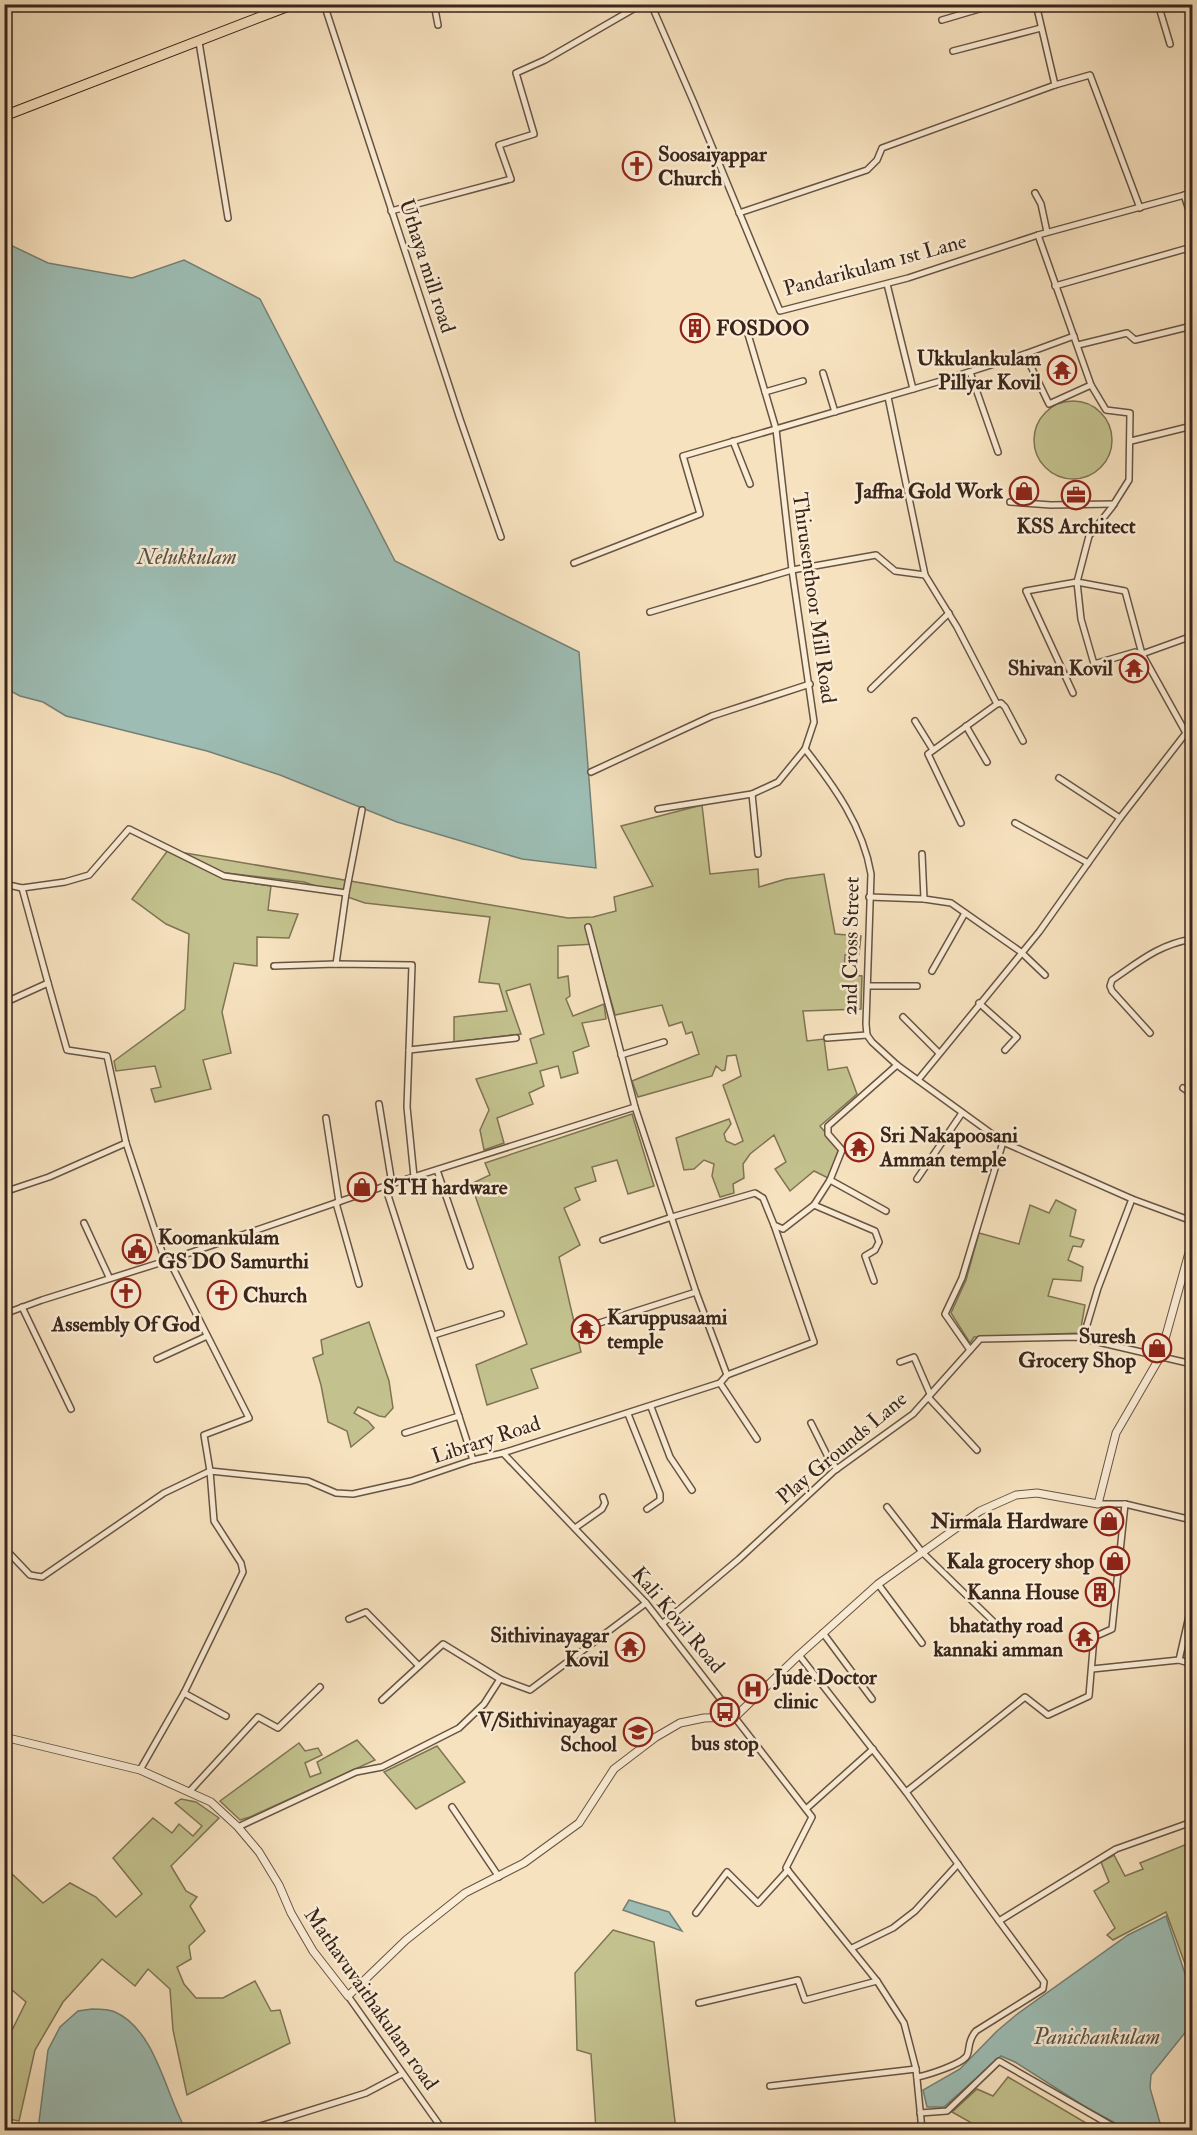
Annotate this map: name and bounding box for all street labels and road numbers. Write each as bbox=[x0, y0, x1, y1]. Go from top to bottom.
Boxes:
street label: Uthaya mill road bbox=[393, 195, 462, 337]
street label: Pandarikulam 1st Lane bbox=[780, 228, 970, 302]
street label: Thirusenthoor Mill Road bbox=[786, 491, 842, 706]
street label: 2nd Cross Street bbox=[836, 876, 866, 1016]
street label: Play Grounds Lane bbox=[771, 1385, 913, 1511]
street label: Library Road bbox=[428, 1410, 544, 1470]
street label: Kali Kovil Road bbox=[625, 1561, 731, 1679]
street label: Mathavuvaithakulam road bbox=[298, 1903, 445, 2096]

